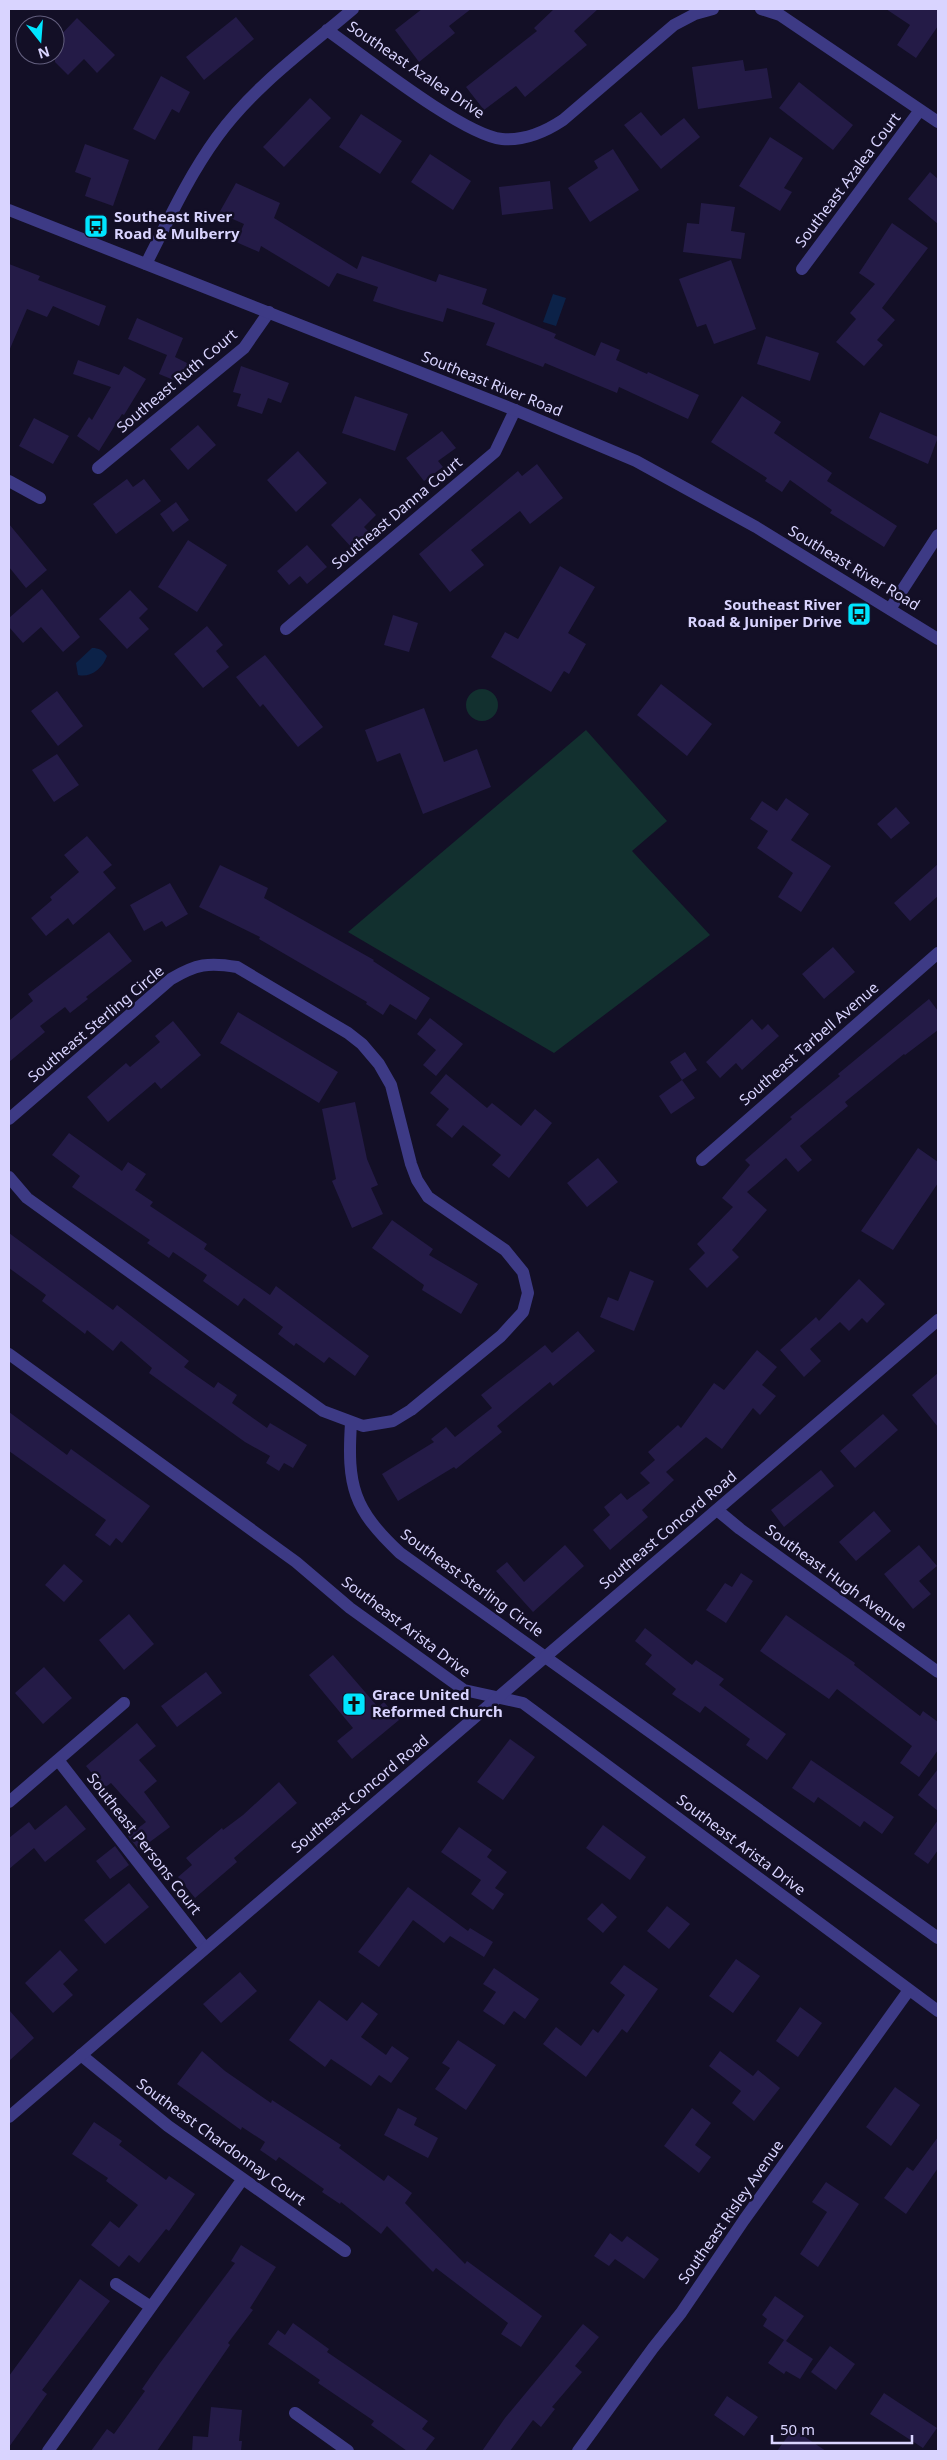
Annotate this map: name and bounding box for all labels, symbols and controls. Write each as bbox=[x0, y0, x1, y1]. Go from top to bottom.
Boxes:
north arrow bbox=[15, 15, 65, 65]
street label: Southeast Azalea Drive bbox=[344, 16, 489, 123]
text: N bbox=[36, 42, 52, 64]
street label: Southeast Azalea Court bbox=[790, 108, 905, 251]
place label: Southeast River Road & Mulberry bbox=[114, 206, 240, 243]
bus stop icon: Southeast River Road & Mulberry bbox=[83, 213, 109, 239]
street label: Southeast Ruth Court bbox=[112, 324, 241, 437]
street label: Southeast River Road bbox=[419, 346, 566, 420]
street label: Southeast Danna Court bbox=[327, 451, 466, 573]
street label: Southeast River Road bbox=[785, 520, 924, 614]
place label: Southeast River Road & Juniper Drive bbox=[688, 594, 842, 631]
bus stop icon: Southeast River Road & Juniper Drive bbox=[846, 601, 872, 627]
street label: Southeast Sterling Circle bbox=[23, 960, 168, 1086]
street label: Southeast Tarbell Avenue bbox=[734, 977, 882, 1109]
street label: Southeast Concord Road bbox=[594, 1466, 740, 1593]
street label: Southeast Hugh Avenue bbox=[762, 1519, 911, 1635]
street label: Southeast Sterling Circle bbox=[397, 1524, 548, 1641]
street label: Southeast Arista Drive bbox=[338, 1571, 475, 1681]
place label: Grace United Reformed Church bbox=[372, 1684, 503, 1721]
church icon: Grace United Reformed Church bbox=[341, 1691, 367, 1717]
street label: Southeast Concord Road bbox=[286, 1730, 432, 1857]
street label: Southeast Persons Court bbox=[83, 1769, 207, 1919]
street label: Southeast Arista Drive bbox=[673, 1789, 810, 1899]
street label: Southeast Chardonnay Court bbox=[133, 2073, 310, 2210]
street label: Southeast Risley Avenue bbox=[673, 2136, 787, 2287]
scale bar bbox=[772, 2412, 912, 2444]
text: 50 m bbox=[780, 2419, 815, 2439]

